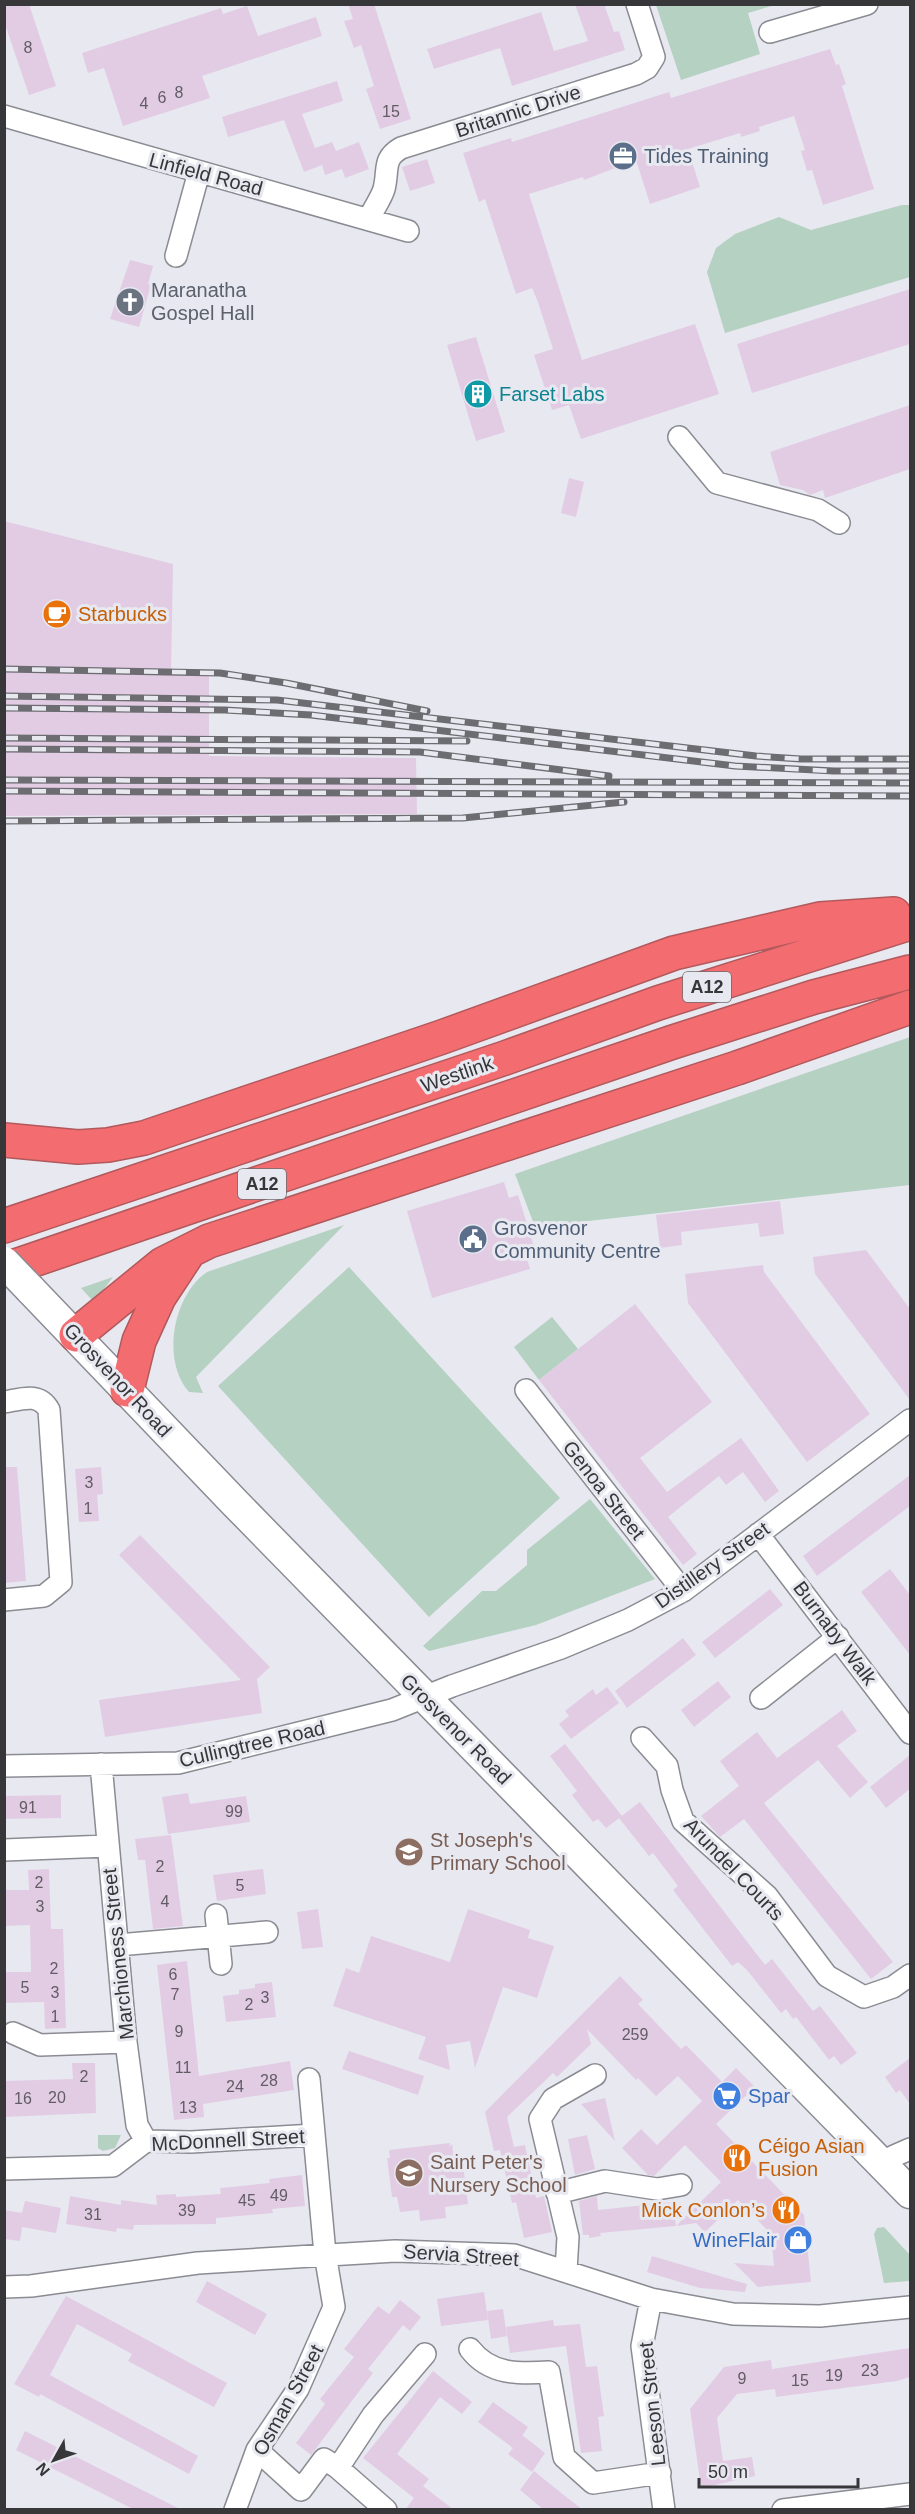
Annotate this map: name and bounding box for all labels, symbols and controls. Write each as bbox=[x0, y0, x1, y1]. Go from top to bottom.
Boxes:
house number: 8 bbox=[24, 39, 33, 56]
street label: Britannic Drive bbox=[453, 80, 583, 142]
house number: 8 bbox=[175, 84, 184, 101]
house number: 6 bbox=[158, 89, 167, 106]
house number: 4 bbox=[140, 95, 149, 112]
house number: 15 bbox=[382, 103, 400, 120]
office icon: Tides Training bbox=[607, 140, 639, 172]
place label: Tides Training bbox=[644, 145, 769, 167]
street label: Linfield Road bbox=[147, 148, 265, 200]
place label: Maranatha Gospel Hall bbox=[151, 279, 254, 324]
church icon: Maranatha Gospel Hall bbox=[114, 286, 146, 318]
building icon: Farset Labs bbox=[462, 378, 494, 410]
place label: Farset Labs bbox=[499, 383, 605, 405]
cafe icon: Starbucks bbox=[41, 598, 73, 630]
place label: Starbucks bbox=[78, 603, 167, 625]
road number: A12 bbox=[683, 972, 731, 1002]
street label: Westlink bbox=[418, 1051, 497, 1097]
road number: A12 bbox=[238, 1169, 286, 1199]
place label: Grosvenor Community Centre bbox=[494, 1217, 661, 1262]
public building icon: Grosvenor Community Centre bbox=[457, 1223, 489, 1255]
street label: Grosvenor Road bbox=[60, 1319, 176, 1441]
street label: Genoa Street bbox=[559, 1436, 650, 1544]
house number: 3 bbox=[85, 1474, 94, 1491]
house number: 1 bbox=[84, 1500, 93, 1517]
street label: Distillery Street bbox=[651, 1517, 774, 1613]
street label: Burnaby Walk bbox=[789, 1577, 882, 1690]
street label: Grosvenor Road bbox=[396, 1669, 516, 1789]
street label: Cullingtree Road bbox=[177, 1717, 327, 1771]
house number: 91 bbox=[19, 1799, 37, 1816]
house number: 99 bbox=[225, 1803, 243, 1820]
street label: Arundel Courts bbox=[680, 1813, 788, 1925]
place label: St Joseph's Primary School bbox=[430, 1829, 566, 1874]
school or university icon: St Joseph's Primary School bbox=[393, 1836, 425, 1868]
house number: 2 bbox=[156, 1858, 165, 1875]
street label: Marchioness Street bbox=[98, 1867, 138, 2041]
house number: 2 bbox=[35, 1874, 44, 1891]
house number: 5 bbox=[236, 1877, 245, 1894]
house number: 4 bbox=[161, 1893, 170, 1910]
house number: 3 bbox=[36, 1898, 45, 1915]
house number: 2 bbox=[50, 1960, 59, 1977]
house number: 6 bbox=[169, 1966, 178, 1983]
house number: 5 bbox=[21, 1979, 30, 1996]
house number: 3 bbox=[51, 1984, 60, 2001]
house number: 7 bbox=[171, 1986, 180, 2003]
house number: 3 bbox=[261, 1989, 270, 2006]
house number: 2 bbox=[245, 1996, 254, 2013]
house number: 1 bbox=[51, 2008, 60, 2025]
house number: 9 bbox=[175, 2023, 184, 2040]
house number: 259 bbox=[622, 2026, 648, 2043]
house number: 11 bbox=[175, 2059, 191, 2076]
house number: 2 bbox=[80, 2068, 89, 2085]
house number: 28 bbox=[260, 2072, 278, 2089]
house number: 24 bbox=[226, 2078, 244, 2095]
supermarket icon: Spar bbox=[711, 2080, 743, 2112]
place label: Spar bbox=[748, 2085, 791, 2107]
house number: 20 bbox=[48, 2089, 66, 2106]
house number: 16 bbox=[14, 2090, 32, 2107]
house number: 13 bbox=[179, 2099, 197, 2116]
street label: McDonnell Street bbox=[151, 2125, 306, 2155]
place label: Céigo Asian Fusion bbox=[758, 2135, 865, 2180]
restaurant icon: Céigo Asian Fusion bbox=[721, 2142, 753, 2174]
place label: Saint Peter's Nursery School bbox=[430, 2151, 567, 2196]
school or university icon: Saint Peter's Nursery School bbox=[393, 2157, 425, 2189]
house number: 49 bbox=[270, 2187, 288, 2204]
house number: 45 bbox=[238, 2192, 256, 2209]
restaurant icon: Mick Conlon’s bbox=[770, 2194, 802, 2226]
place label: Mick Conlon’s bbox=[641, 2199, 765, 2221]
house number: 39 bbox=[178, 2202, 196, 2219]
house number: 31 bbox=[84, 2206, 102, 2223]
shop icon: WineFlair bbox=[782, 2224, 814, 2256]
place label: WineFlair bbox=[693, 2229, 777, 2251]
street label: Servia Street bbox=[403, 2240, 520, 2270]
street label: Osman Street bbox=[248, 2340, 328, 2459]
street label: Leeson Street bbox=[635, 2340, 669, 2467]
house number: 23 bbox=[861, 2362, 879, 2379]
house number: 19 bbox=[825, 2367, 843, 2384]
house number: 9 bbox=[738, 2370, 747, 2387]
house number: 15 bbox=[791, 2372, 809, 2389]
north arrow bbox=[24, 2430, 84, 2490]
scale bar bbox=[699, 2451, 858, 2489]
text: N bbox=[33, 2459, 53, 2479]
text: 50 m bbox=[708, 2462, 748, 2482]

